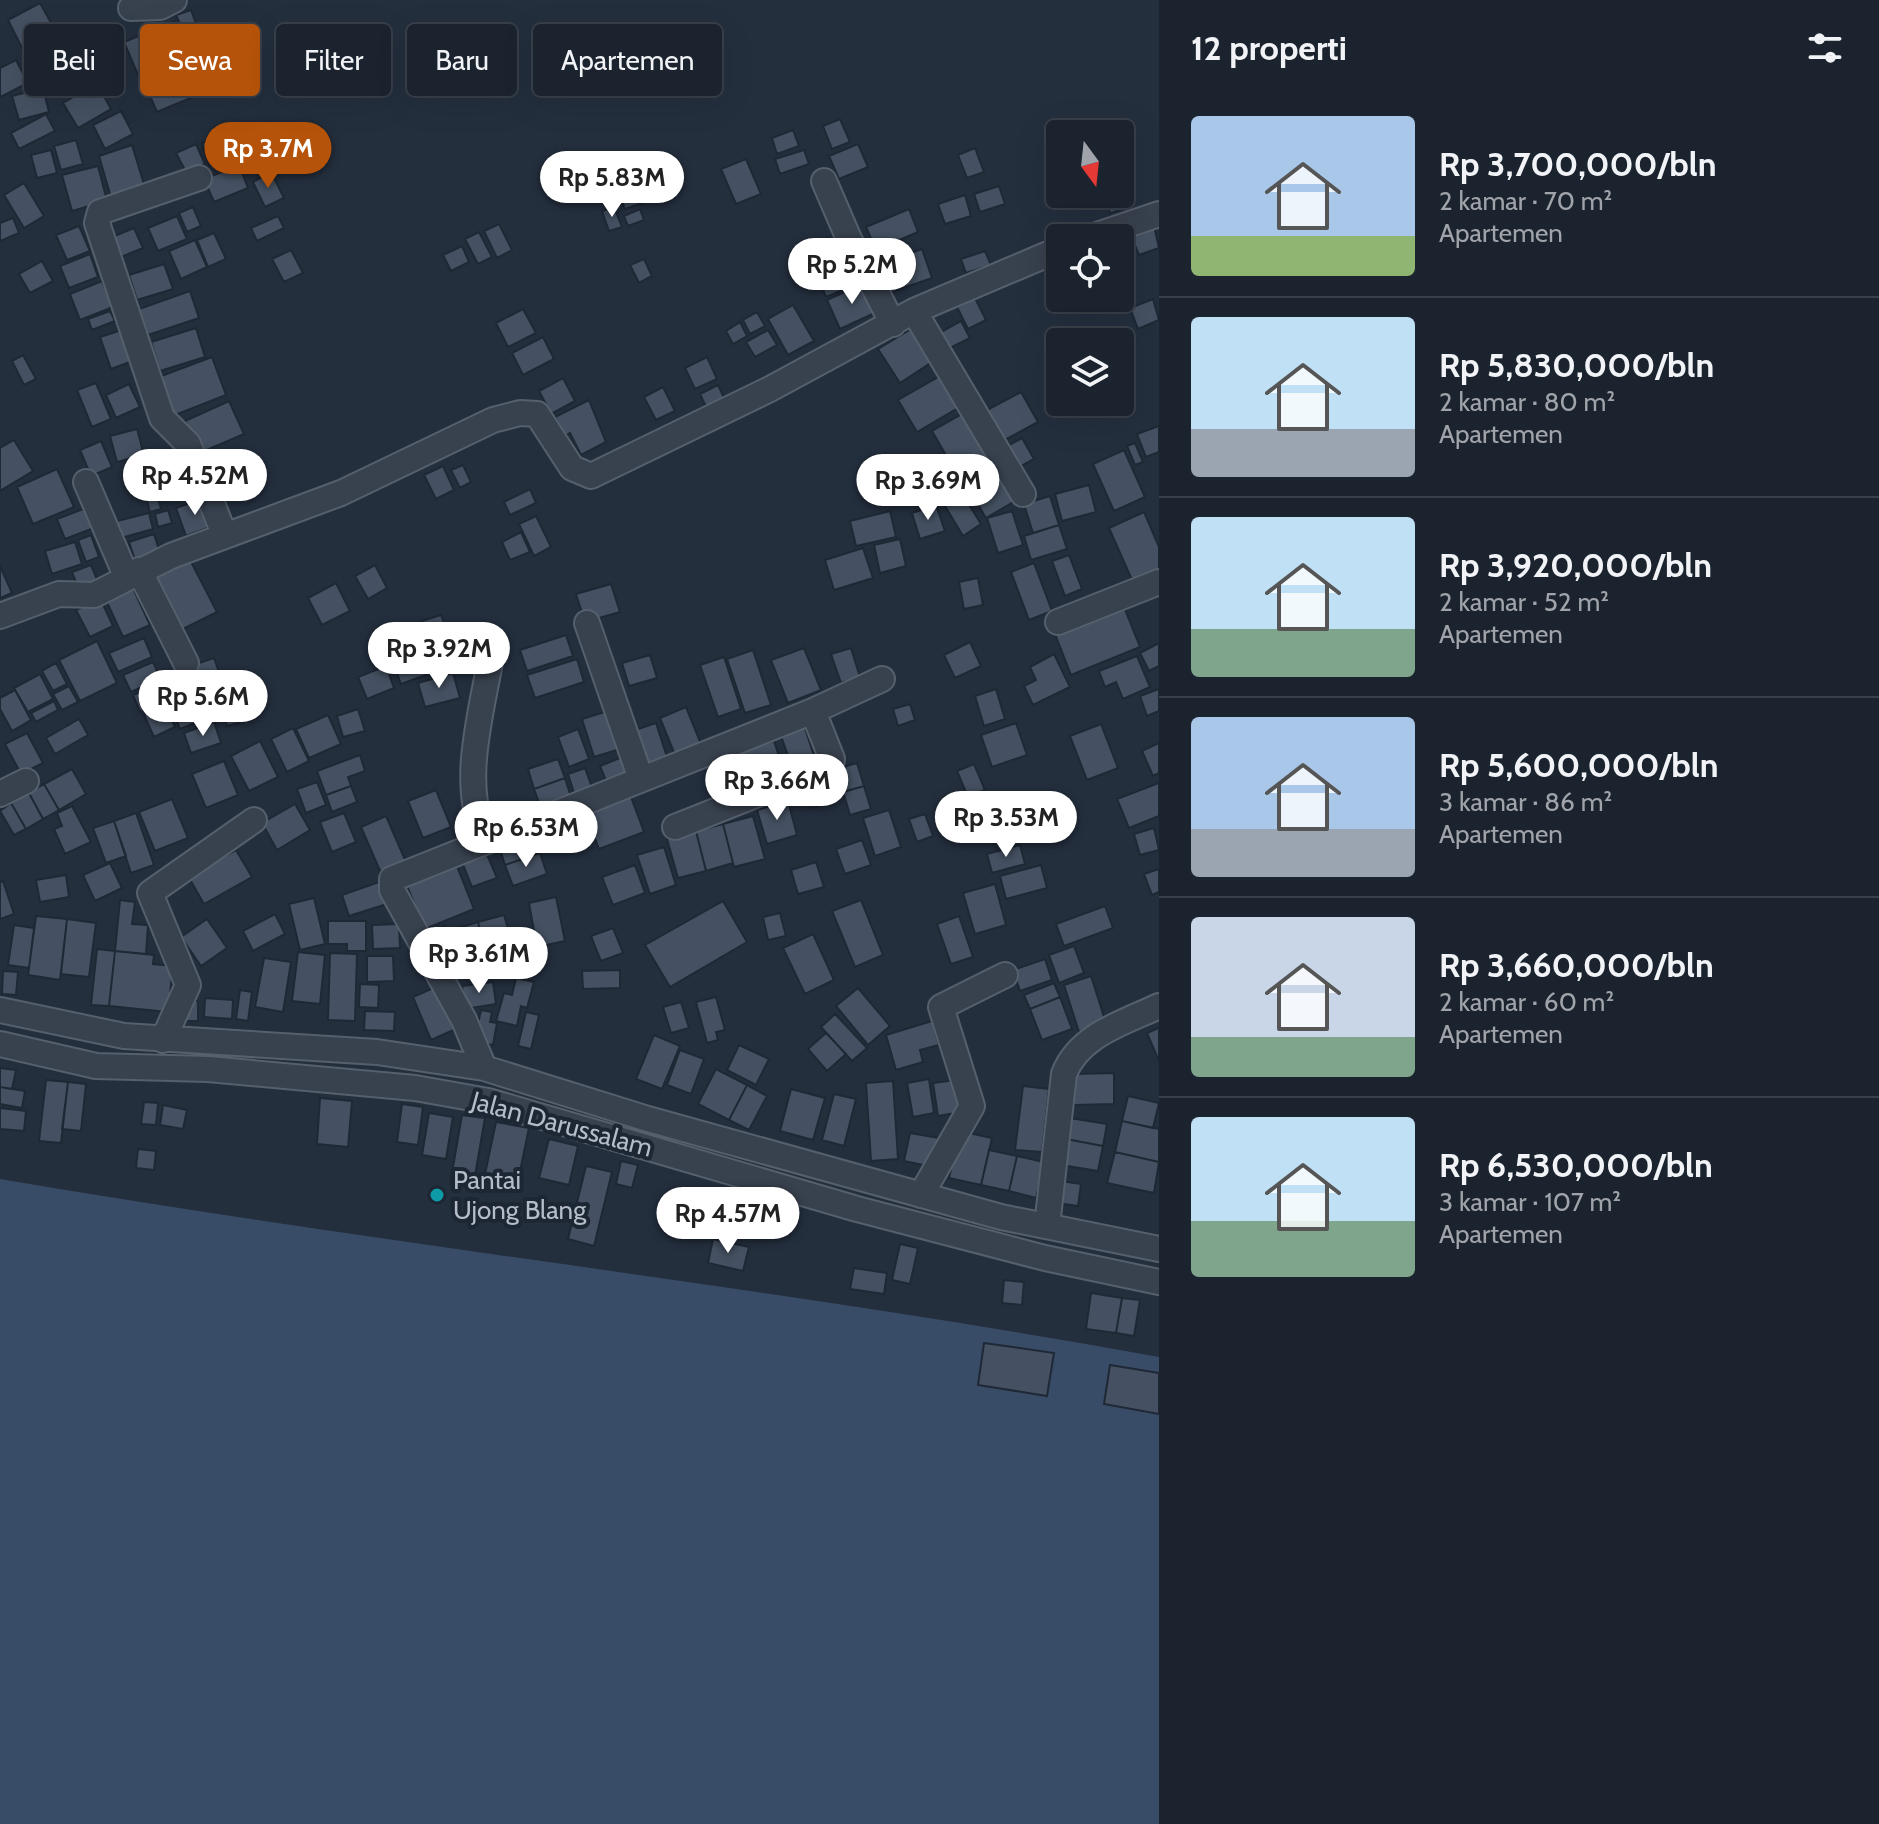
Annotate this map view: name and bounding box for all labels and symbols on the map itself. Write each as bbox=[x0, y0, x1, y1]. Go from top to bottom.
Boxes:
north arrow bbox=[1046, 120, 1134, 208]
pin: Rp 3.7M bbox=[194, 122, 342, 190]
pin: Rp 5.83M bbox=[529, 151, 695, 219]
pin: Rp 5.2M bbox=[778, 238, 926, 306]
pin: Rp 4.52M bbox=[112, 449, 278, 517]
pin: Rp 3.69M bbox=[845, 454, 1011, 522]
pin: Rp 3.92M bbox=[356, 622, 522, 690]
pin: Rp 5.6M bbox=[129, 670, 277, 738]
pin: Rp 3.66M bbox=[694, 754, 860, 822]
pin: Rp 3.53M bbox=[923, 791, 1089, 859]
pin: Rp 6.53M bbox=[443, 801, 609, 869]
pin: Rp 3.61M bbox=[396, 927, 562, 995]
street label: Jalan Darussalam bbox=[467, 1084, 656, 1164]
place label: Pantai Ujong Blang bbox=[453, 1164, 587, 1226]
marker: Pantai Ujong Blang bbox=[428, 1186, 446, 1204]
pin: Rp 4.57M bbox=[645, 1187, 811, 1255]

